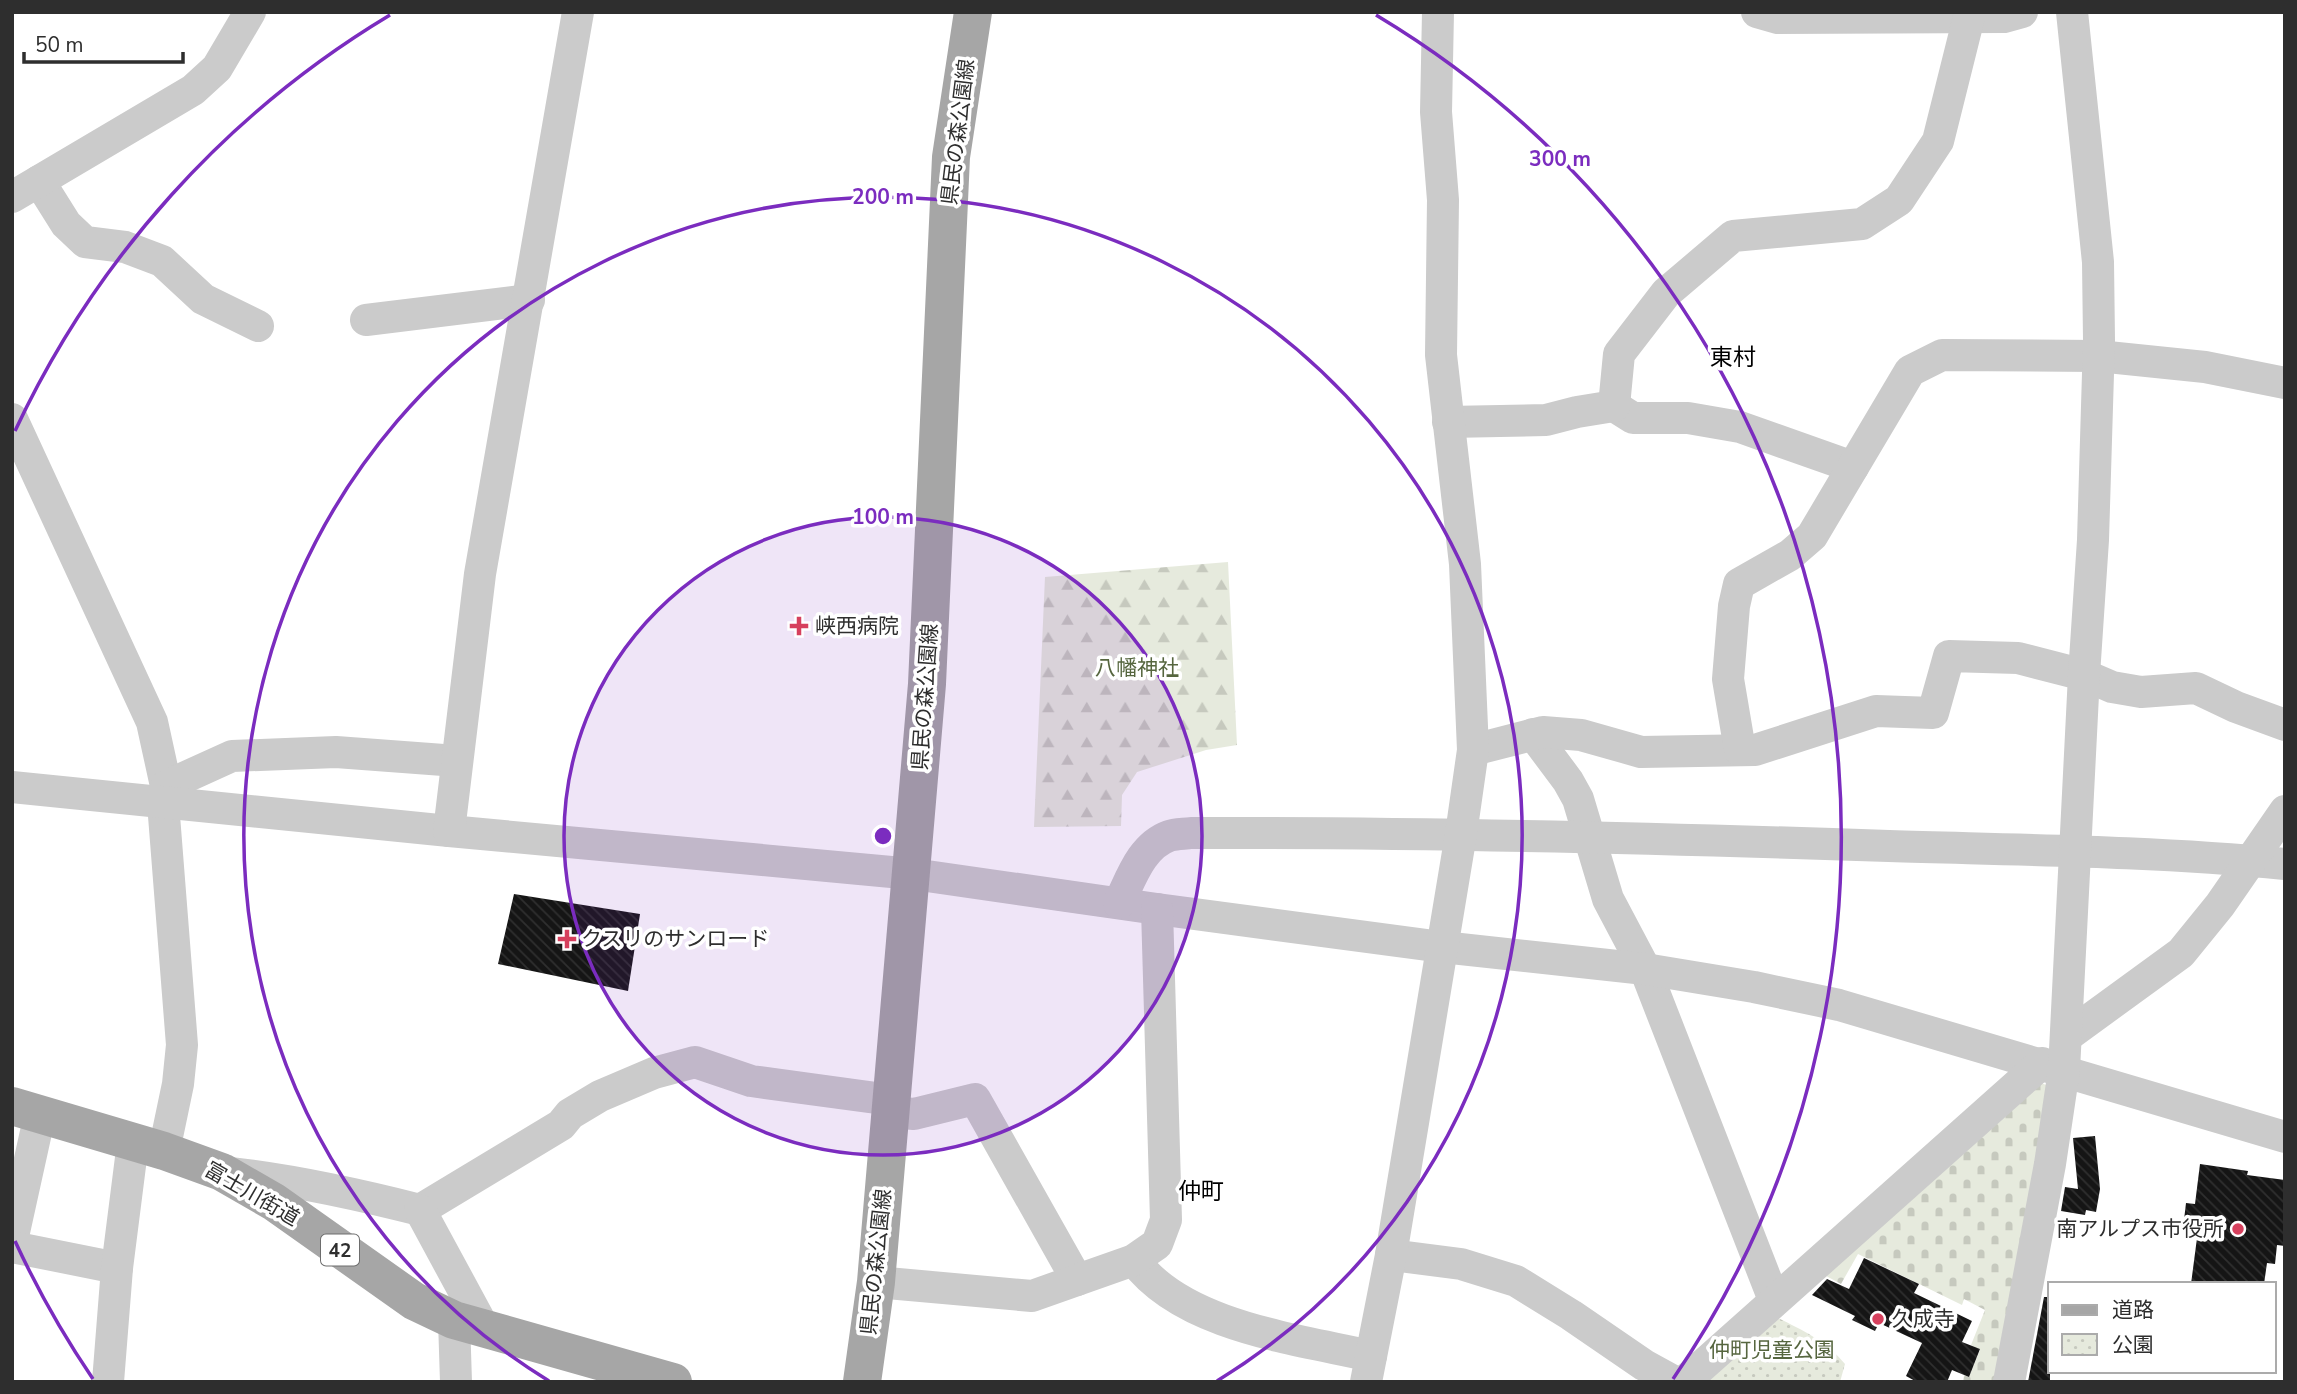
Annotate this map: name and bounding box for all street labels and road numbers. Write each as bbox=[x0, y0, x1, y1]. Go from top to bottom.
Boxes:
street label: 県民の森公園線 bbox=[935, 57, 981, 207]
street label: 県民の森公園線 bbox=[906, 623, 944, 771]
street label: 富士川街道 bbox=[200, 1156, 304, 1232]
street label: 県民の森公園線 bbox=[854, 1187, 898, 1337]
road number: 42 bbox=[321, 1234, 359, 1266]

